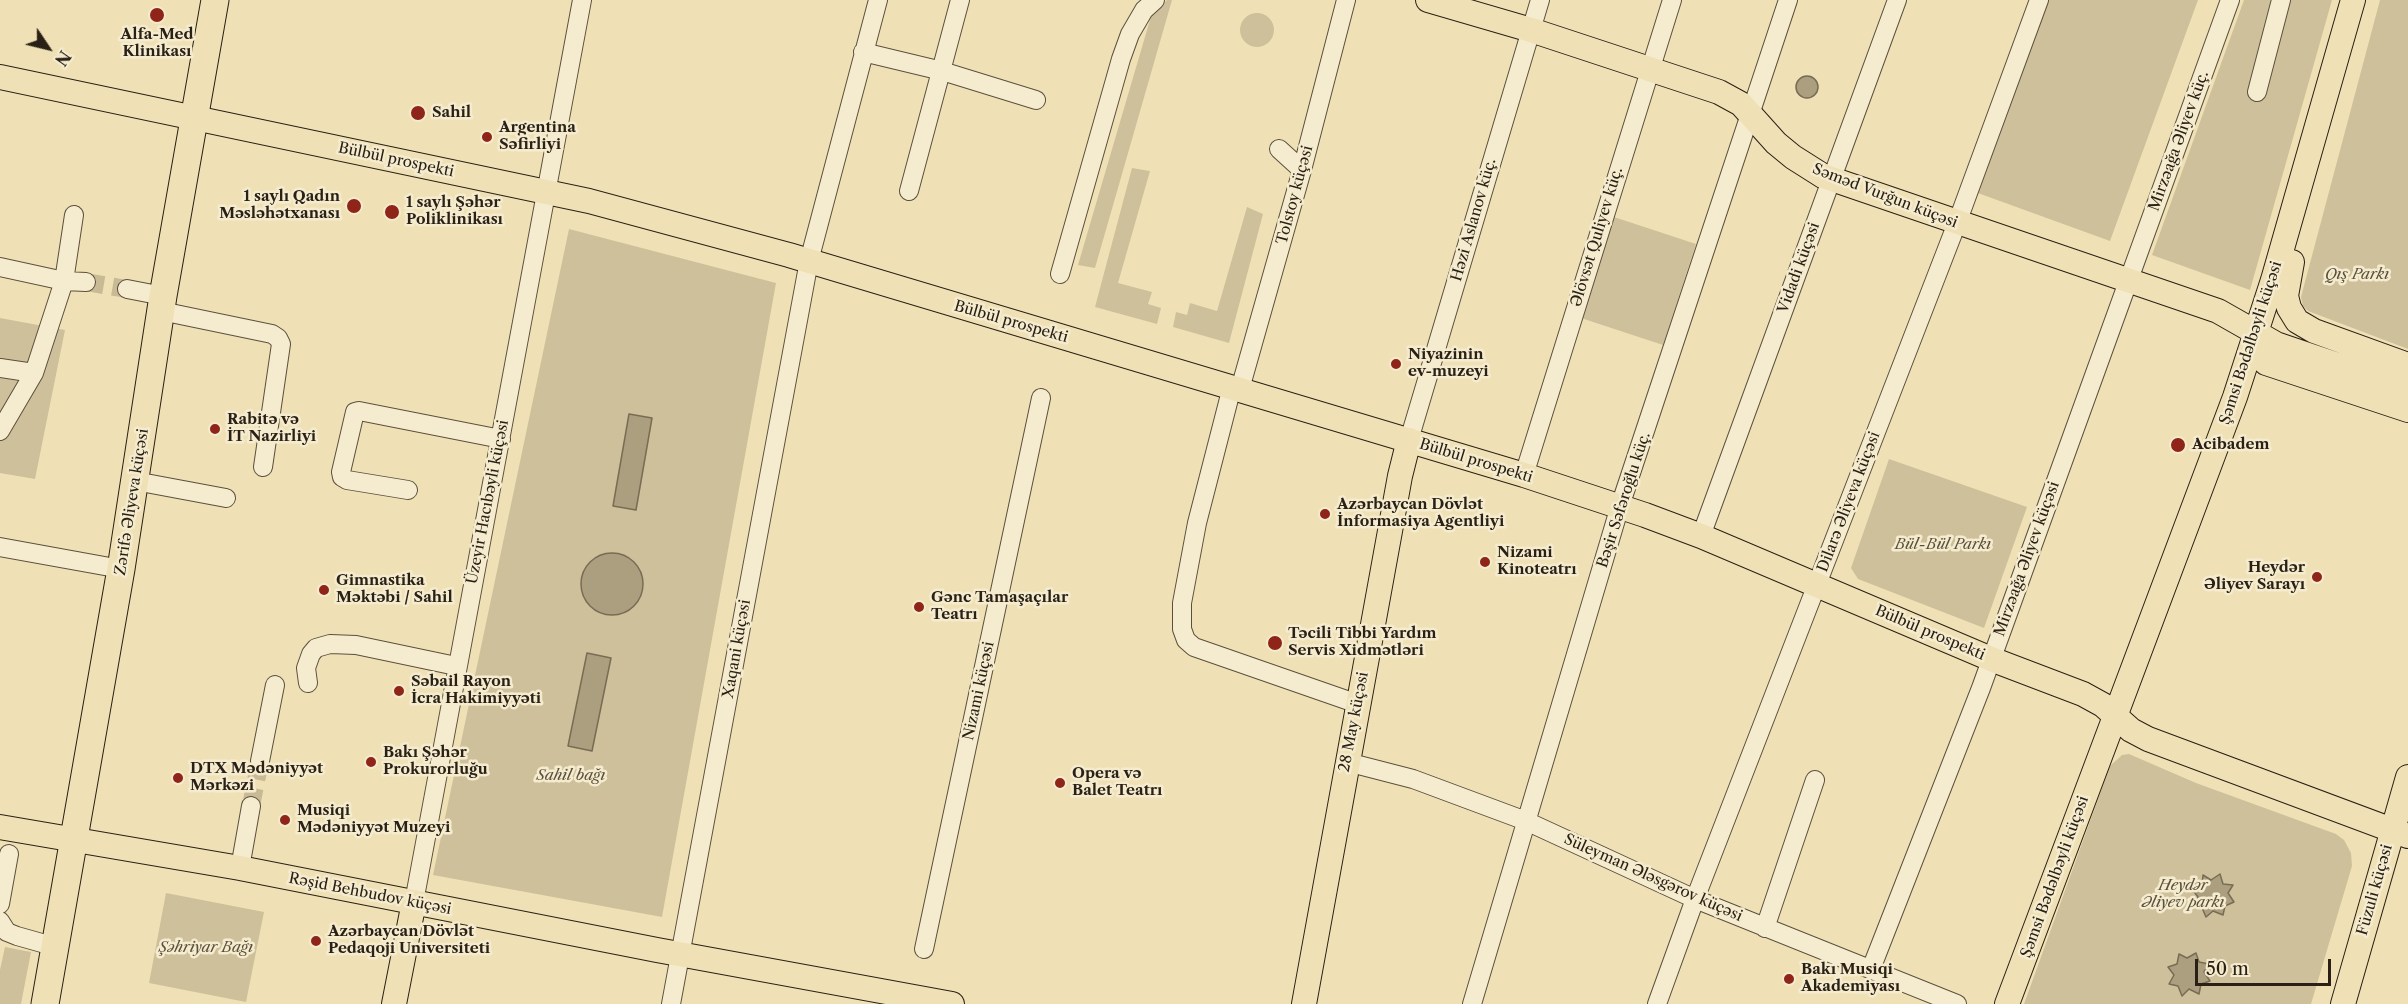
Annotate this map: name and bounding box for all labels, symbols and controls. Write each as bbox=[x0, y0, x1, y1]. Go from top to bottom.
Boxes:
marker: Alfa-Med Klinikası bbox=[148, 6, 166, 24]
north arrow bbox=[18, 18, 78, 78]
place label: Alfa-Med Klinikası bbox=[121, 26, 193, 61]
text: N bbox=[51, 47, 75, 70]
street label: Mirzəağa Əliyev küç. bbox=[2145, 69, 2213, 213]
marker: Sahil bbox=[409, 104, 427, 122]
place label: Sahil bbox=[432, 104, 471, 122]
place label: Argentina Səfirliyi bbox=[499, 119, 576, 154]
marker: Argentina Səfirliyi bbox=[480, 130, 494, 144]
street label: Bülbül prospekti bbox=[337, 139, 455, 181]
street label: Tolstoy küçəsi bbox=[1273, 144, 1317, 246]
street label: Həzi Aslanov küç. bbox=[1448, 156, 1500, 284]
street label: Səməd Vurğun küçəsi bbox=[1810, 160, 1960, 232]
street label: Əlövsət Quliyev küç. bbox=[1567, 165, 1627, 309]
place label: 1 saylı Qadın Məsləhətxanası bbox=[219, 188, 340, 223]
place label: 1 saylı Şəhər Poliklinikası bbox=[406, 194, 503, 229]
marker: 1 saylı Qadın Məsləhətxanası bbox=[345, 197, 363, 215]
marker: 1 saylı Şəhər Poliklinikası bbox=[383, 203, 401, 221]
street label: Vidadi küçəsi bbox=[1774, 220, 1824, 316]
street label: Şəmsi Bədəlbəyli küçəsi bbox=[2216, 259, 2286, 427]
park label: Qış Parkı bbox=[2325, 266, 2389, 284]
street label: Bülbül prospekti bbox=[952, 297, 1070, 347]
place label: Niyazinin ev-muzeyi bbox=[1408, 346, 1489, 381]
marker: Niyazinin ev-muzeyi bbox=[1389, 357, 1403, 371]
place label: Rabitə və İT Nazirliyi bbox=[227, 411, 316, 446]
street label: Üzeyir Hacıbəyli küçəsi bbox=[463, 418, 513, 586]
marker: Rabitə və İT Nazirliyi bbox=[208, 422, 222, 436]
street label: Zərifə Əliyeva küçəsi bbox=[112, 427, 152, 577]
street label: Dilarə Əliyeva küçəsi bbox=[1814, 429, 1884, 575]
street label: Bəşir Səfəroğlu küç. bbox=[1594, 430, 1654, 570]
street label: Bülbül prospekti bbox=[1417, 435, 1535, 487]
marker: Acibadem bbox=[2169, 436, 2187, 454]
place label: Acibadem bbox=[2192, 436, 2269, 454]
street label: Mirzəağa Əliyev küçəsi bbox=[1991, 479, 2063, 639]
place label: Azərbaycan Dövlət İnformasiya Agentliyi bbox=[1337, 496, 1504, 531]
marker: Azərbaycan Dövlət İnformasiya Agentliyi bbox=[1318, 507, 1332, 521]
park label: Bül-Bül Parkı bbox=[1895, 536, 1991, 554]
place label: Nizami Kinoteatrı bbox=[1497, 544, 1577, 579]
marker: Nizami Kinoteatrı bbox=[1478, 555, 1492, 569]
place label: Heydər Əliyev Sarayı bbox=[2204, 559, 2305, 594]
marker: Heydər Əliyev Sarayı bbox=[2310, 570, 2324, 584]
place label: Gimnastika Məktəbi / Sahil bbox=[336, 572, 453, 607]
marker: Gimnastika Məktəbi / Sahil bbox=[317, 583, 331, 597]
place label: Gənc Tamaşaçılar Teatrı bbox=[931, 589, 1068, 624]
street label: Xaqani küçəsi bbox=[719, 598, 755, 700]
marker: Gənc Tamaşaçılar Teatrı bbox=[912, 600, 926, 614]
street label: Bülbül prospekti bbox=[1872, 602, 1988, 664]
place label: Təcili Tibbi Yardım Servis Xidmətləri bbox=[1288, 625, 1437, 660]
marker: Təcili Tibbi Yardım Servis Xidmətləri bbox=[1266, 634, 1284, 652]
street label: Nizami küçəsi bbox=[960, 640, 998, 742]
street label: 28 May küçəsi bbox=[1335, 670, 1373, 774]
place label: Səbail Rayon İcra Hakimiyyəti bbox=[411, 673, 541, 708]
marker: Səbail Rayon İcra Hakimiyyəti bbox=[392, 684, 406, 698]
place label: Bakı Şəhər Prokurorluğu bbox=[383, 744, 488, 779]
marker: Bakı Şəhər Prokurorluğu bbox=[364, 755, 378, 769]
place label: DTX Mədəniyyət Mərkəzi bbox=[190, 760, 323, 795]
place label: Opera və Balet Teatrı bbox=[1072, 765, 1162, 800]
park label: Sahil bağı bbox=[536, 767, 606, 785]
marker: DTX Mədəniyyət Mərkəzi bbox=[171, 771, 185, 785]
marker: Opera və Balet Teatrı bbox=[1053, 776, 1067, 790]
street label: Şəmsi Bədəlbəyli küçəsi bbox=[2017, 794, 2093, 960]
place label: Musiqi Mədəniyyət Muzeyi bbox=[297, 802, 450, 837]
marker: Musiqi Mədəniyyət Muzeyi bbox=[278, 813, 292, 827]
street label: Süleyman Ələsgərov küçəsi bbox=[1561, 830, 1745, 926]
street label: Füzuli küçəsi bbox=[2353, 842, 2397, 938]
street label: Rəşid Behbudov küçəsi bbox=[287, 869, 453, 919]
park label: Heydər Əliyev parkı bbox=[2141, 877, 2225, 912]
place label: Azərbaycan Dövlət Pedaqoji Universiteti bbox=[328, 923, 490, 958]
marker: Azərbaycan Dövlət Pedaqoji Universiteti bbox=[309, 934, 323, 948]
park label: Şəhriyar Bağı bbox=[159, 939, 253, 957]
scale bar bbox=[2198, 947, 2334, 985]
text: 50 m bbox=[2206, 958, 2249, 980]
place label: Bakı Musiqi Akademiyası bbox=[1801, 961, 1900, 996]
marker: Bakı Musiqi Akademiyası bbox=[1782, 972, 1796, 986]

